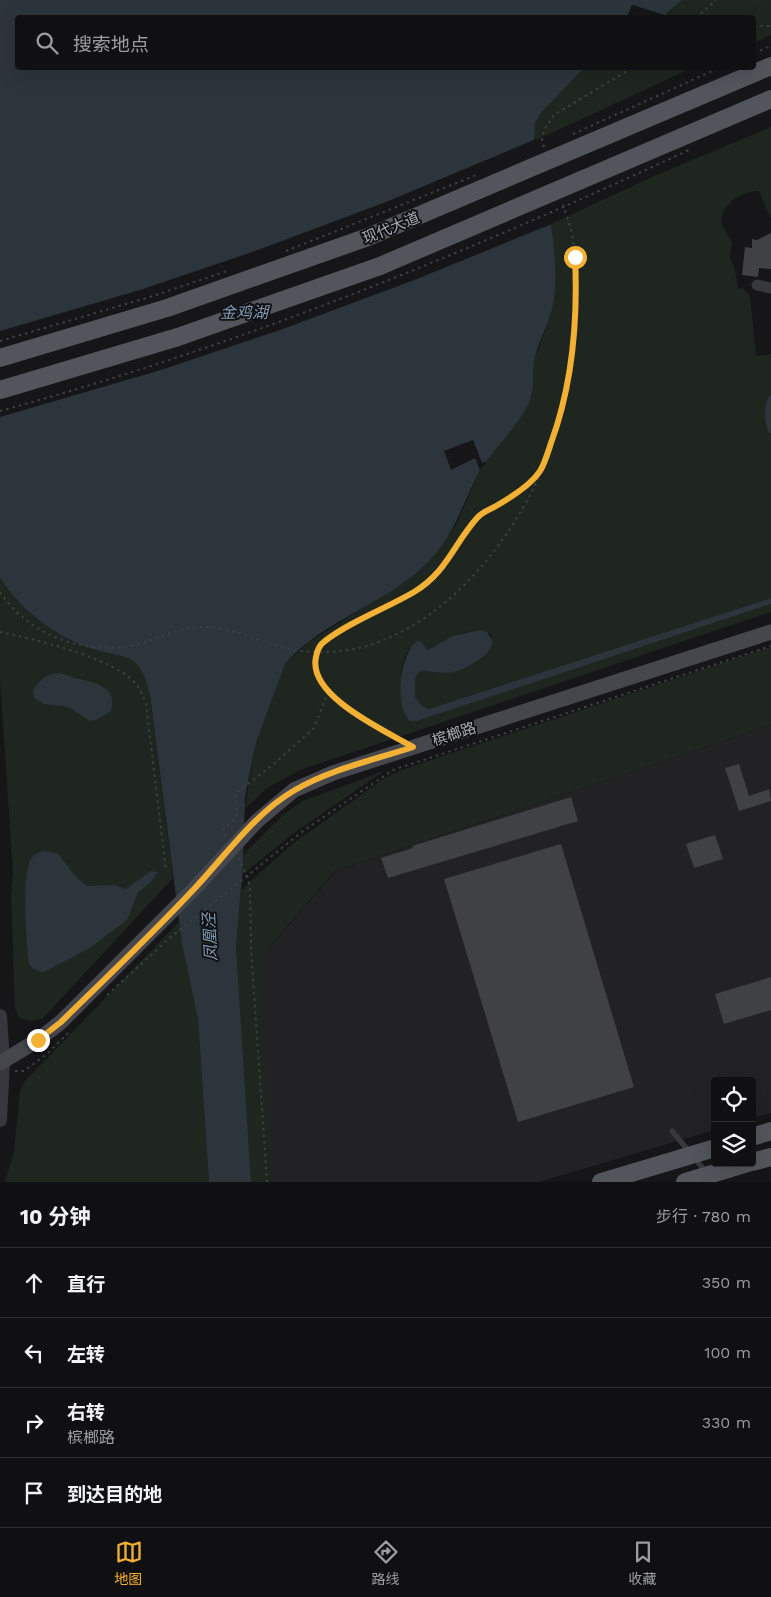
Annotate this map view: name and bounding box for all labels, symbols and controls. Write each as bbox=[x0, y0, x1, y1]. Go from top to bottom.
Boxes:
search box bbox=[15, 15, 756, 70]
icon: search bbox=[33, 29, 61, 57]
text: 搜索地点 bbox=[73, 33, 149, 56]
street label: 现代大道 bbox=[360, 208, 422, 248]
route start bbox=[564, 246, 587, 269]
water label: 金鸡湖 bbox=[220, 303, 271, 322]
street label: 槟榔路 bbox=[430, 718, 478, 750]
water label: 凤凰泾 bbox=[199, 911, 221, 961]
route end bbox=[27, 1029, 50, 1052]
map controls bbox=[711, 1077, 756, 1167]
button: locate bbox=[711, 1077, 756, 1122]
button: layers bbox=[711, 1122, 756, 1167]
text: 10 分钟 bbox=[20, 1204, 91, 1229]
text: 步行 · 780 m bbox=[656, 1207, 751, 1226]
icon: ahead bbox=[20, 1269, 48, 1297]
text: 直行 bbox=[67, 1273, 105, 1296]
text: 350 m bbox=[702, 1273, 751, 1292]
icon: left bbox=[20, 1339, 48, 1367]
text: 左转 bbox=[67, 1343, 105, 1366]
text: 100 m bbox=[704, 1343, 751, 1362]
text: 右转 bbox=[67, 1401, 105, 1424]
icon: right bbox=[20, 1409, 48, 1437]
text: 330 m bbox=[702, 1413, 751, 1432]
text: 槟榔路 bbox=[67, 1428, 115, 1447]
icon: arrive bbox=[20, 1479, 48, 1507]
text: 到达目的地 bbox=[67, 1483, 162, 1506]
tab: 地图 bbox=[115, 1538, 143, 1588]
tab: 路线 bbox=[372, 1538, 400, 1588]
tab: 收藏 bbox=[629, 1538, 657, 1588]

